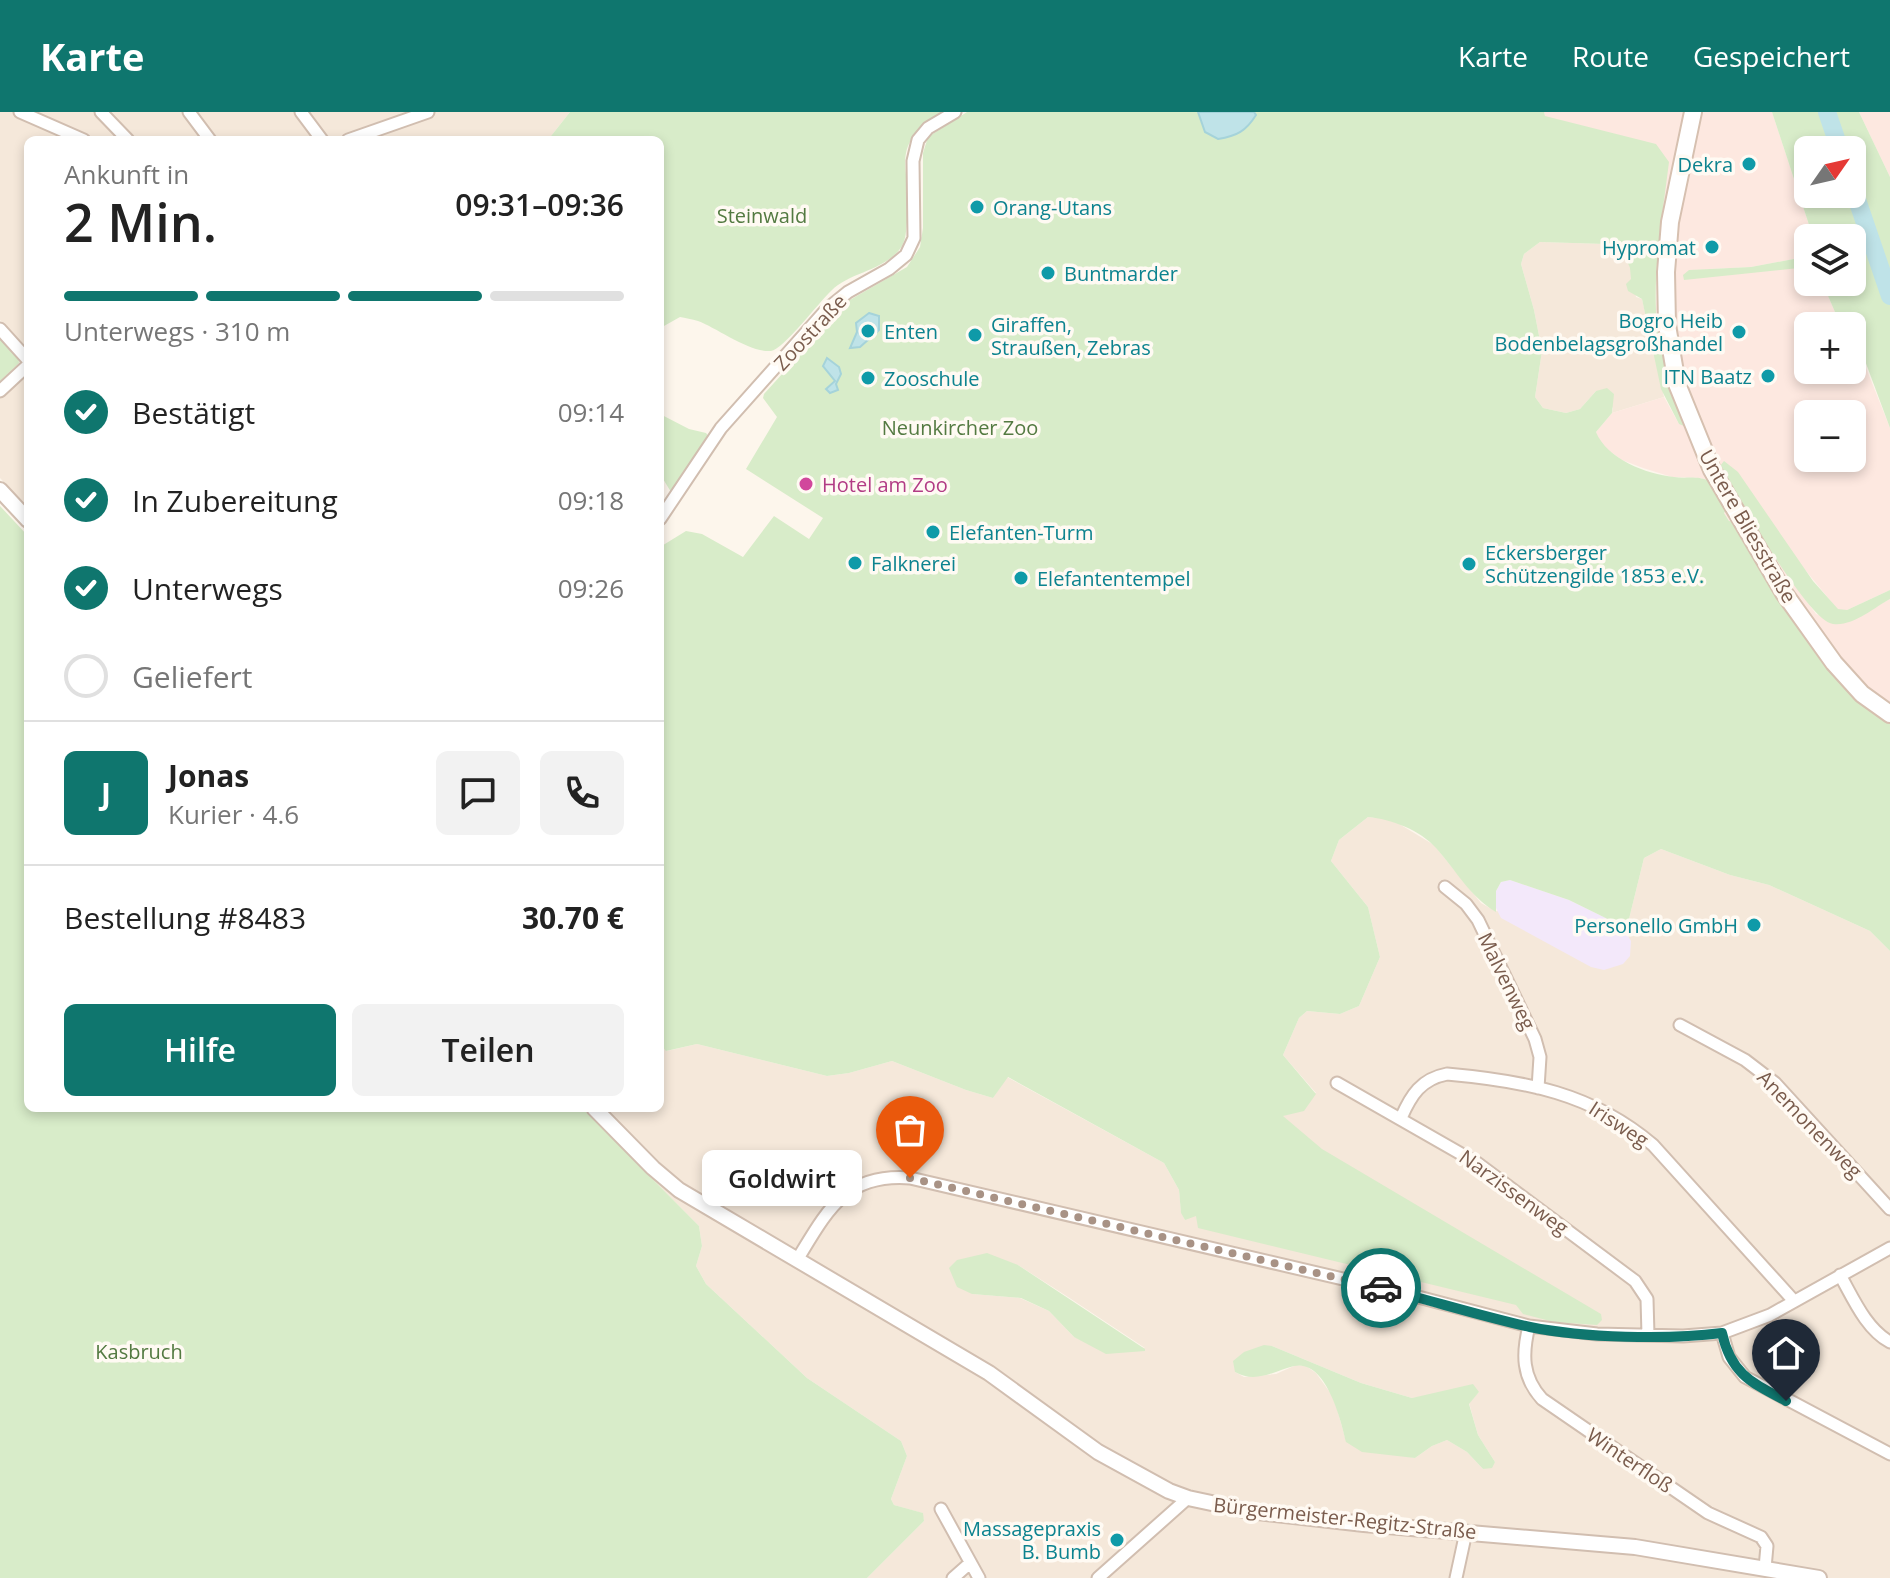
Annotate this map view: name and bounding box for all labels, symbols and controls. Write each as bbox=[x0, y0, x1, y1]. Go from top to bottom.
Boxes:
text: Karte bbox=[40, 30, 144, 82]
text: Karte bbox=[1458, 37, 1528, 75]
text: Route bbox=[1572, 37, 1649, 75]
text: Gespeichert bbox=[1693, 37, 1850, 75]
north arrow bbox=[1794, 136, 1866, 208]
map controls bbox=[1794, 136, 1866, 472]
place label: Dekra bbox=[1677, 151, 1733, 178]
marker: Dekra bbox=[1740, 155, 1758, 173]
text: Ankunft in bbox=[64, 156, 189, 192]
text: 09:31–09:36 bbox=[455, 184, 624, 225]
text: 2 Min. bbox=[64, 186, 217, 257]
place label: Orang-Utans bbox=[993, 194, 1112, 221]
marker: Orang-Utans bbox=[968, 198, 986, 216]
park label: Steinwald bbox=[717, 202, 807, 229]
button: layers bbox=[1794, 224, 1866, 296]
place label: Hypromat bbox=[1602, 234, 1696, 261]
marker: Hypromat bbox=[1703, 238, 1721, 256]
place label: Buntmarder bbox=[1064, 260, 1178, 287]
marker: Buntmarder bbox=[1039, 264, 1057, 282]
street label: Zoostraße bbox=[768, 288, 852, 376]
place label: Bogro Heib Bodenbelagsgroßhandel bbox=[1495, 307, 1723, 357]
place label: Giraffen, Straußen, Zebras bbox=[991, 311, 1151, 361]
button: + bbox=[1794, 312, 1866, 384]
text: Unterwegs · 310 m bbox=[64, 313, 290, 349]
place label: Enten bbox=[884, 318, 938, 345]
marker: Enten bbox=[859, 322, 877, 340]
marker: Bogro Heib Bodenbelagsgroßhandel bbox=[1730, 323, 1748, 341]
marker: Giraffen, Straußen, Zebras bbox=[966, 326, 984, 344]
place label: ITN Baatz bbox=[1663, 363, 1752, 390]
place label: Zooschule bbox=[884, 365, 979, 392]
marker: ITN Baatz bbox=[1759, 367, 1777, 385]
marker: Zooschule bbox=[859, 369, 877, 387]
icon: check bbox=[64, 390, 108, 434]
text: Bestätigt bbox=[132, 392, 255, 433]
text: 09:14 bbox=[558, 394, 624, 430]
button: − bbox=[1794, 400, 1866, 472]
park label: Neunkircher Zoo bbox=[882, 414, 1038, 441]
street label: Untere Bliesstraße bbox=[1693, 444, 1803, 608]
place label: Hotel am Zoo bbox=[822, 471, 948, 498]
marker: Hotel am Zoo bbox=[797, 475, 815, 493]
icon: check bbox=[64, 478, 108, 522]
text: In Zubereitung bbox=[132, 480, 338, 521]
text: 09:18 bbox=[558, 482, 624, 518]
place label: Elefanten-Turm bbox=[949, 519, 1094, 546]
marker: Elefanten-Turm bbox=[924, 523, 942, 541]
place label: Eckersberger Schützengilde 1853 e.V. bbox=[1485, 539, 1704, 589]
place label: Falknerei bbox=[871, 550, 956, 577]
marker: Falknerei bbox=[846, 554, 864, 572]
marker: Eckersberger Schützengilde 1853 e.V. bbox=[1460, 555, 1478, 573]
place label: Elefantentempel bbox=[1037, 565, 1191, 592]
icon: check bbox=[64, 566, 108, 610]
text: Unterwegs bbox=[132, 568, 283, 609]
marker: Elefantentempel bbox=[1012, 569, 1030, 587]
text: 09:26 bbox=[558, 570, 624, 606]
text: Geliefert bbox=[132, 656, 253, 697]
button: chat bbox=[436, 751, 520, 835]
button: phone bbox=[540, 751, 624, 835]
text: Jonas bbox=[168, 755, 249, 796]
text: J bbox=[101, 773, 111, 814]
text: Kurier · 4.6 bbox=[168, 796, 299, 832]
text: Bestellung #8483 bbox=[64, 897, 306, 938]
text: 30.70 € bbox=[522, 897, 624, 938]
place label: Personello GmbH bbox=[1574, 912, 1738, 939]
marker: Personello GmbH bbox=[1745, 916, 1763, 934]
street label: Malvenweg bbox=[1472, 928, 1542, 1034]
button: Hilfe bbox=[64, 1004, 336, 1096]
button: Teilen bbox=[352, 1004, 624, 1096]
street label: Anemonenweg bbox=[1752, 1064, 1868, 1184]
street label: Irisweg bbox=[1584, 1095, 1654, 1153]
pin bbox=[876, 1096, 944, 1178]
icon: bag bbox=[888, 1108, 932, 1152]
street label: Narzissenweg bbox=[1454, 1143, 1574, 1241]
callout: Goldwirt bbox=[702, 1150, 862, 1206]
text: Goldwirt bbox=[728, 1160, 836, 1196]
courier bbox=[1341, 1248, 1421, 1328]
icon: car bbox=[1359, 1266, 1403, 1310]
pin bbox=[1752, 1319, 1820, 1401]
icon: home bbox=[1764, 1331, 1808, 1375]
park label: Kasbruch bbox=[95, 1338, 183, 1365]
street label: Winterfloß bbox=[1582, 1421, 1678, 1499]
street label: Bürgermeister-Regitz-Straße bbox=[1212, 1491, 1478, 1545]
place label: Massagepraxis B. Bumb bbox=[963, 1515, 1101, 1565]
marker: Massagepraxis B. Bumb bbox=[1108, 1531, 1126, 1549]

